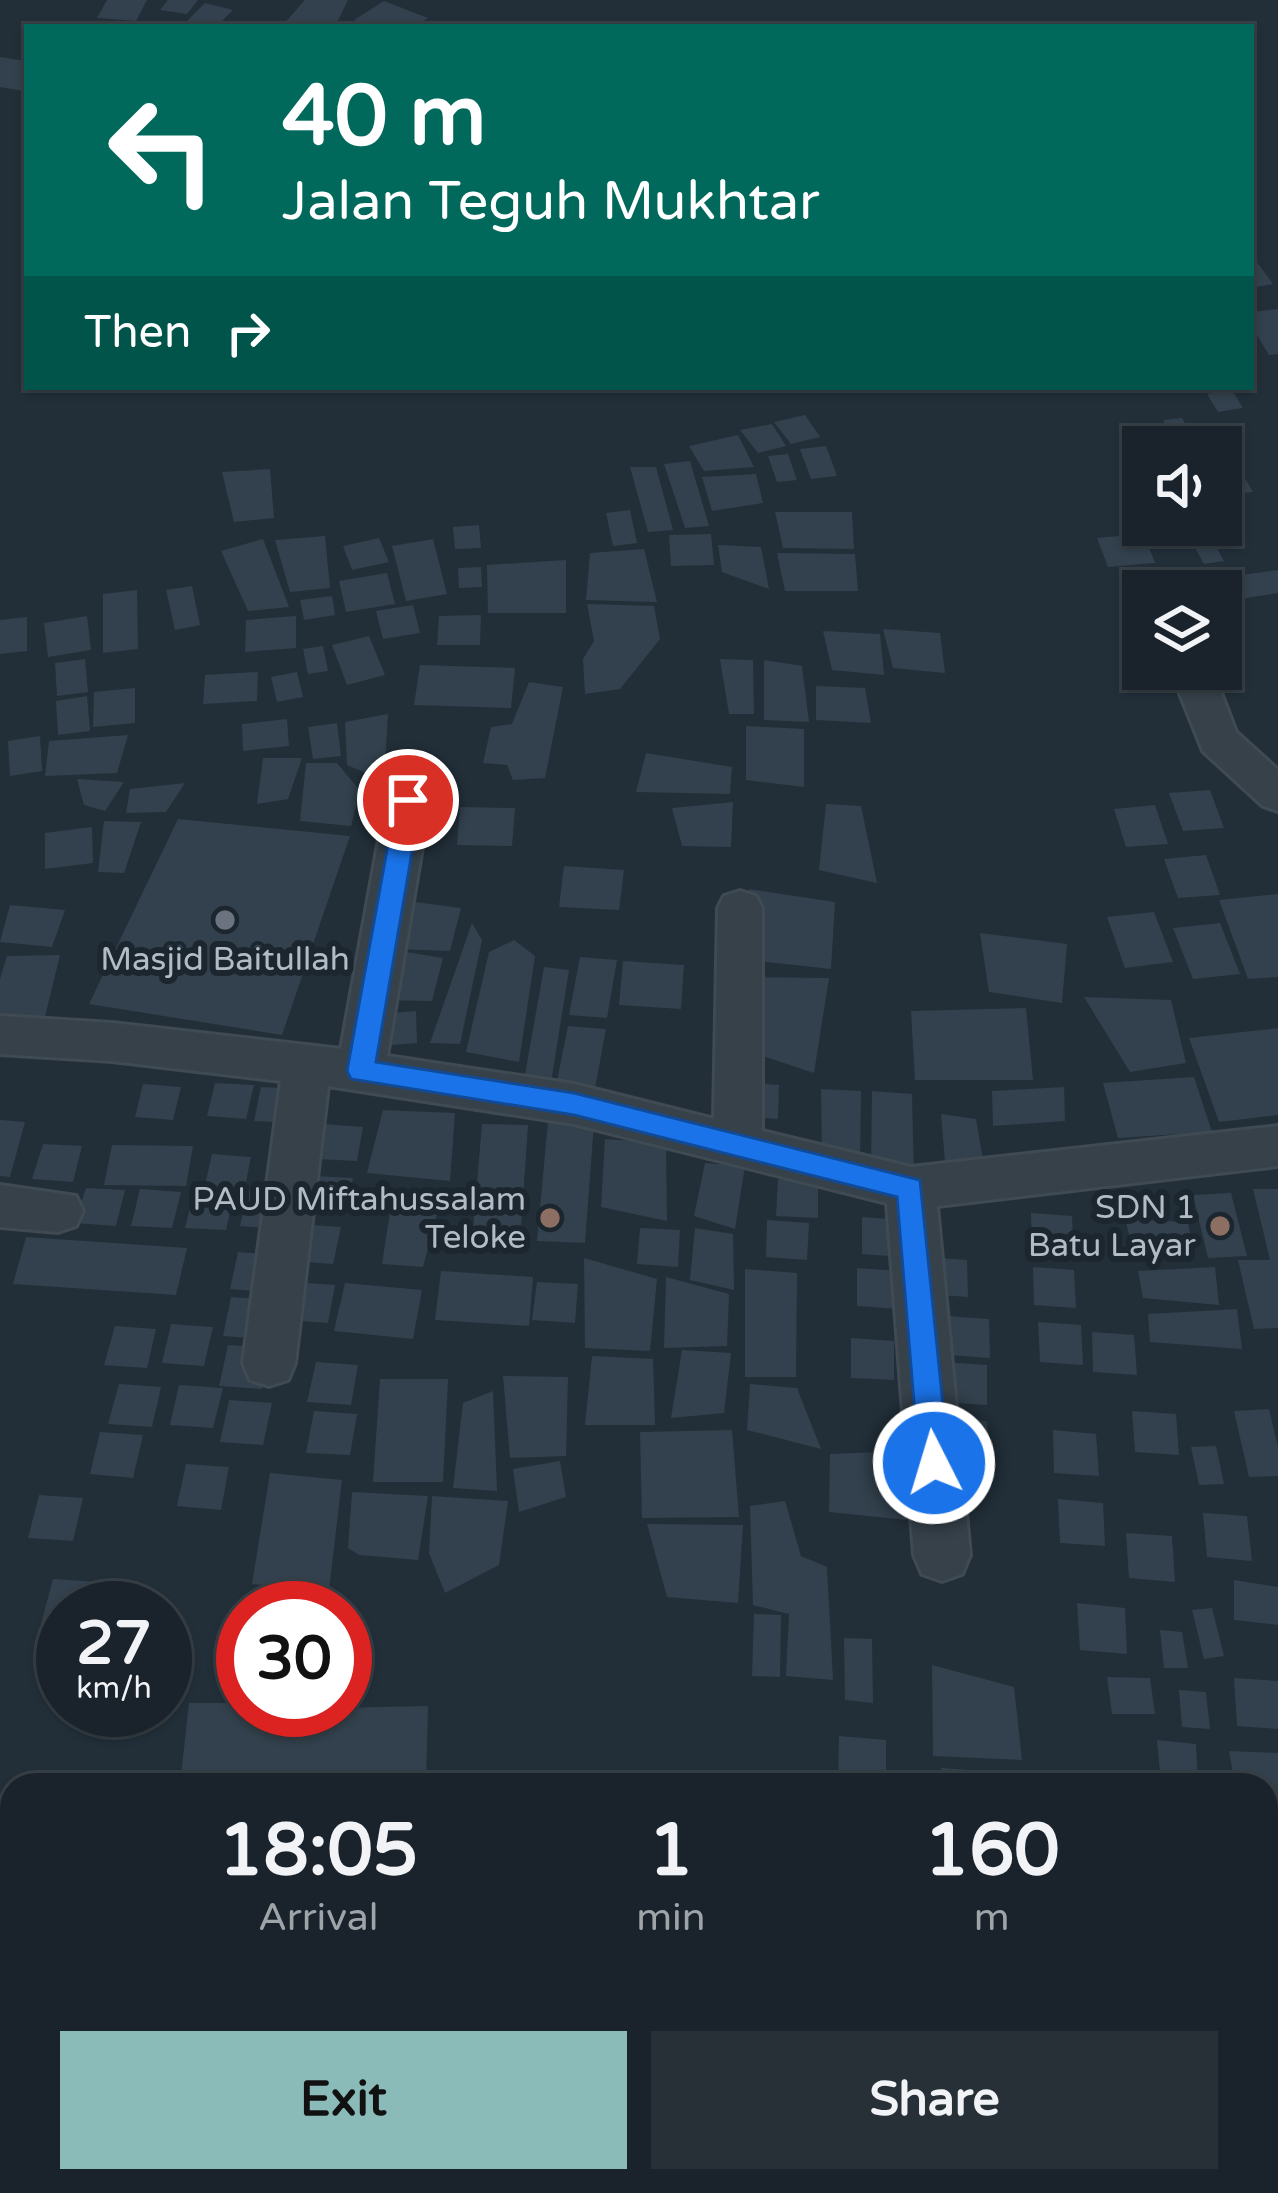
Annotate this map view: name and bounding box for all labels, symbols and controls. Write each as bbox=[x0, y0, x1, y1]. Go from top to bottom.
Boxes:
text: 40 m bbox=[282, 67, 486, 168]
icon: left bbox=[84, 72, 240, 228]
text: Jalan Teguh Mukhtar bbox=[282, 169, 820, 234]
icon: right bbox=[215, 300, 281, 366]
text: Then bbox=[84, 306, 191, 360]
map controls bbox=[1122, 426, 1242, 690]
button: sound bbox=[1122, 426, 1242, 546]
button: layers bbox=[1122, 570, 1242, 690]
pin bbox=[357, 749, 459, 851]
icon: arrive bbox=[375, 767, 441, 833]
marker: Masjid Baitullah bbox=[212, 907, 238, 933]
place label: Masjid Baitullah bbox=[100, 940, 350, 979]
place label: PAUD Miftahussalam Teloke bbox=[192, 1180, 526, 1257]
place label: SDN 1 Batu Layar bbox=[1028, 1188, 1196, 1265]
marker: PAUD Miftahussalam Teloke bbox=[537, 1205, 563, 1231]
marker: SDN 1 Batu Layar bbox=[1207, 1213, 1233, 1239]
position arrow bbox=[871, 1400, 997, 1526]
speed limit sign: 30 bbox=[216, 1581, 372, 1737]
text: 27 bbox=[76, 1608, 152, 1680]
text: km/h bbox=[76, 1670, 152, 1707]
text: 18:05 bbox=[218, 1808, 418, 1895]
text: 1 bbox=[648, 1808, 694, 1895]
text: 160 bbox=[924, 1808, 1060, 1895]
text: Arrival bbox=[258, 1894, 378, 1941]
text: min bbox=[636, 1894, 706, 1941]
text: m bbox=[974, 1894, 1010, 1941]
button: Exit bbox=[60, 2031, 627, 2169]
button: Share bbox=[651, 2031, 1218, 2169]

